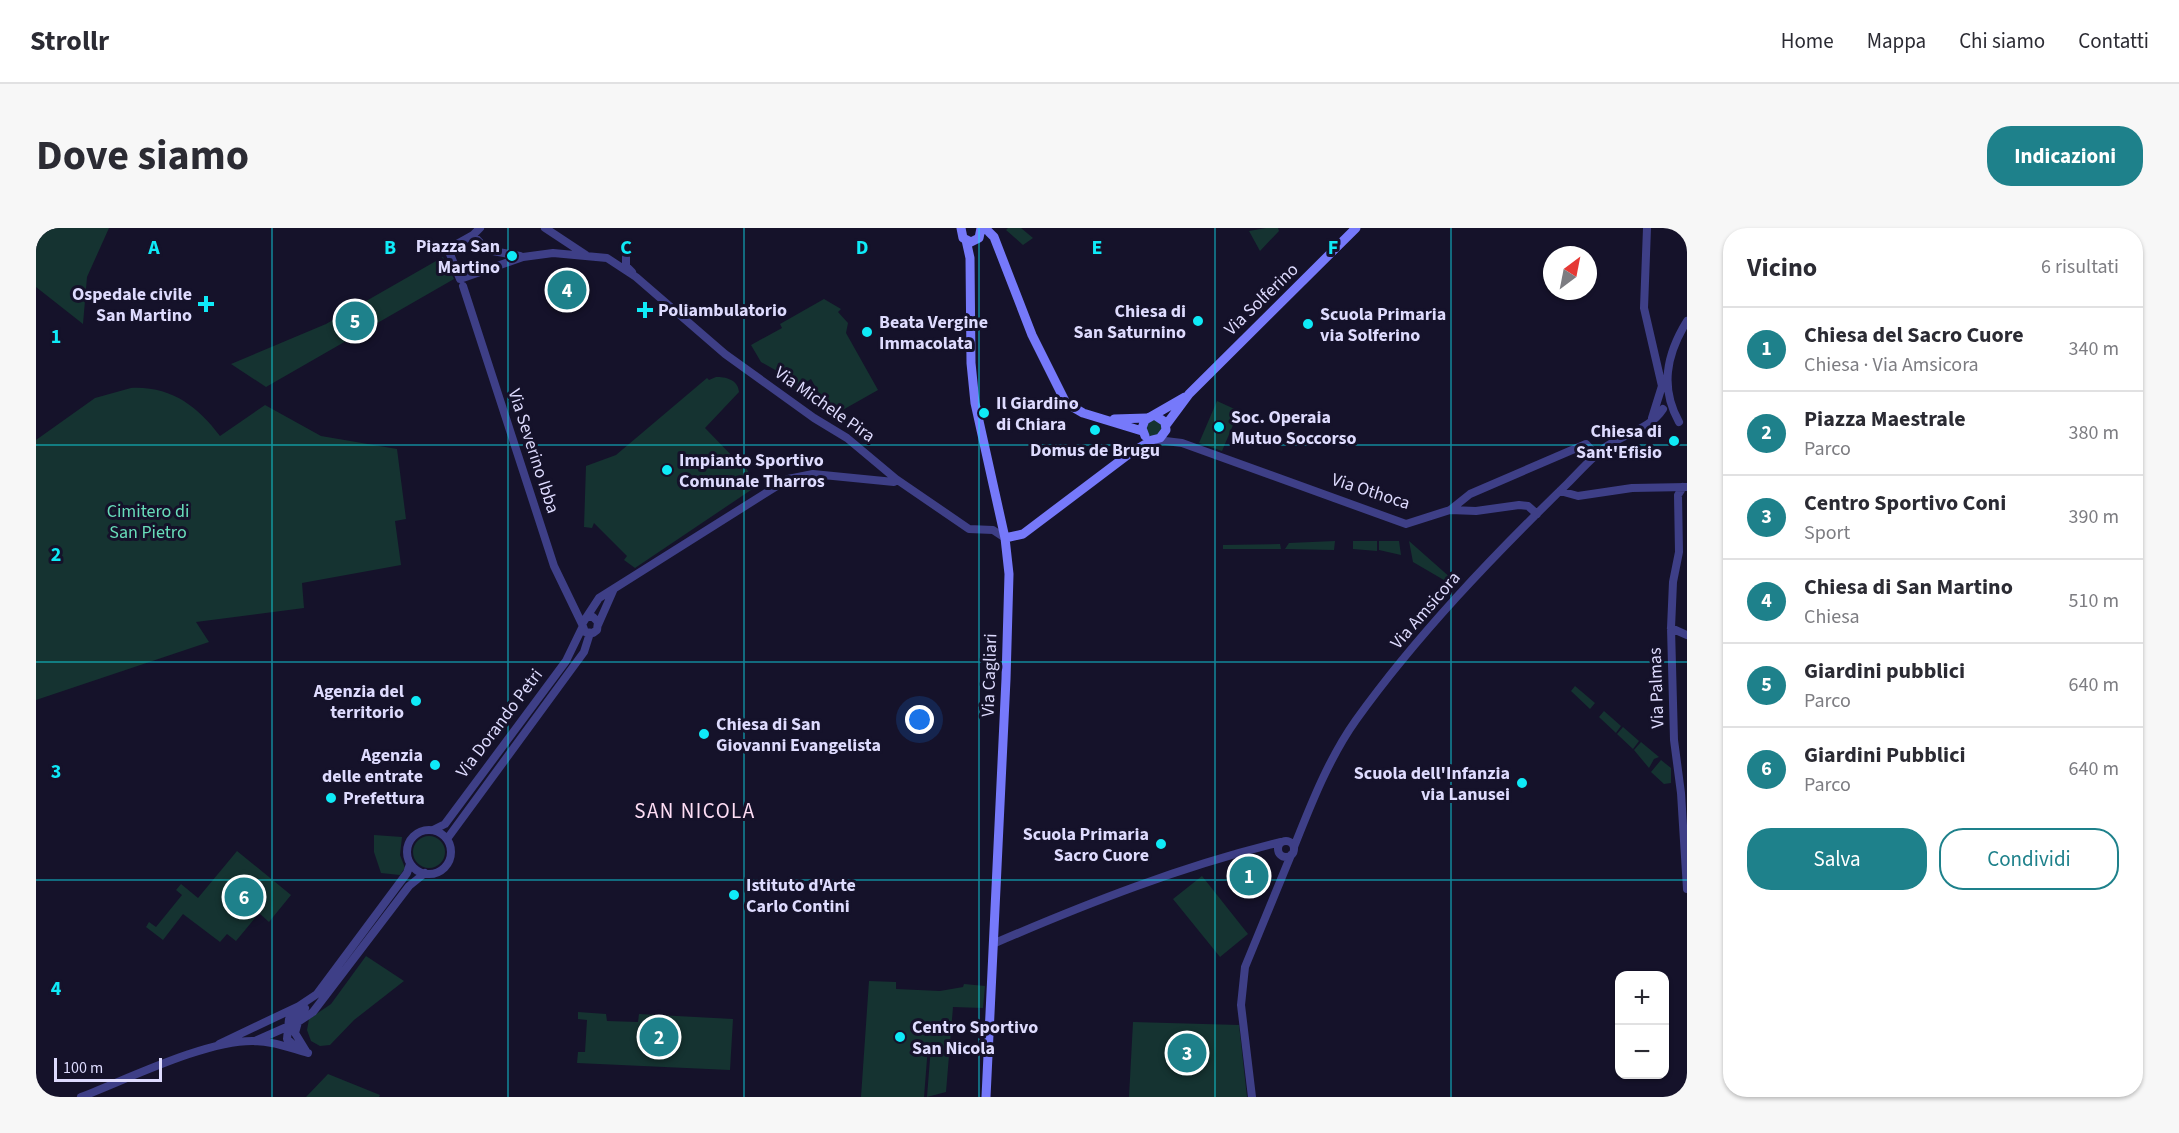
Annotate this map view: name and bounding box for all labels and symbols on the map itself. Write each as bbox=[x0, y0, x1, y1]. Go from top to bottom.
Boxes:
text: A bbox=[147, 234, 160, 262]
text: B bbox=[384, 234, 396, 262]
place label: Piazza San Martino bbox=[416, 234, 500, 280]
text: C bbox=[620, 234, 632, 262]
text: D bbox=[856, 234, 868, 262]
text: E bbox=[1092, 234, 1102, 262]
text: F bbox=[1328, 234, 1338, 262]
north arrow bbox=[1543, 246, 1597, 300]
marker: Piazza San Martino bbox=[505, 249, 519, 263]
street label: Via Solferino bbox=[1219, 258, 1304, 341]
pin: 4 bbox=[548, 268, 586, 312]
place label: Ospedale civile San Martino bbox=[72, 282, 192, 328]
marker: Ospedale civile San Martino bbox=[197, 295, 215, 313]
pin: 5 bbox=[336, 298, 374, 344]
place label: Poliambulatorio bbox=[658, 298, 787, 323]
place label: Chiesa di San Saturnino bbox=[1074, 299, 1186, 345]
marker: Poliambulatorio bbox=[636, 301, 654, 319]
place label: Scuola Primaria via Solferino bbox=[1320, 302, 1446, 348]
place label: Beata Vergine Immacolata bbox=[879, 310, 988, 356]
marker: Chiesa di San Saturnino bbox=[1191, 314, 1205, 328]
marker: Scuola Primaria via Solferino bbox=[1301, 317, 1315, 331]
text: 1 bbox=[51, 323, 61, 351]
marker: Beata Vergine Immacolata bbox=[860, 325, 874, 339]
street label: Via Michele Pira bbox=[769, 360, 880, 448]
street label: Via Severino Ibba bbox=[502, 386, 565, 517]
place label: Il Giardino di Chiara bbox=[996, 391, 1079, 437]
place label: Soc. Operaia Mutuo Soccorso bbox=[1231, 405, 1356, 451]
marker: Il Giardino di Chiara bbox=[977, 406, 991, 420]
place label: Chiesa di Sant'Efisio bbox=[1576, 419, 1662, 465]
marker: Soc. Operaia Mutuo Soccorso bbox=[1212, 420, 1226, 434]
marker: Domus de Brugu bbox=[1088, 423, 1102, 437]
marker: Chiesa di Sant'Efisio bbox=[1667, 434, 1681, 448]
place label: Domus de Brugu bbox=[1030, 438, 1160, 463]
place label: Impianto Sportivo Comunale Tharros bbox=[679, 448, 825, 494]
marker: Impianto Sportivo Comunale Tharros bbox=[660, 463, 674, 477]
street label: Via Othoca bbox=[1328, 467, 1413, 516]
park label: Cimitero di San Pietro bbox=[107, 499, 189, 545]
text: 2 bbox=[51, 541, 61, 569]
street label: Via Amsicora bbox=[1385, 566, 1466, 655]
street label: Via Cagliari bbox=[976, 633, 1003, 717]
street label: Via Palmas bbox=[1643, 647, 1670, 729]
street label: Via Dorando Petri bbox=[450, 664, 549, 783]
place label: Agenzia del territorio bbox=[313, 679, 404, 725]
marker: Agenzia del territorio bbox=[409, 694, 423, 708]
your location bbox=[905, 705, 934, 734]
place label: Chiesa di San Giovanni Evangelista bbox=[716, 712, 881, 758]
marker: Chiesa di San Giovanni Evangelista bbox=[697, 727, 711, 741]
place label: Agenzia delle entrate bbox=[322, 743, 423, 789]
text: 3 bbox=[51, 758, 61, 786]
marker: Agenzia delle entrate bbox=[428, 758, 442, 772]
place label: Scuola dell'Infanzia via Lanusei bbox=[1354, 761, 1510, 807]
marker: Scuola dell'Infanzia via Lanusei bbox=[1515, 776, 1529, 790]
place label: Prefettura bbox=[343, 786, 425, 811]
marker: Prefettura bbox=[324, 791, 338, 805]
district label: SAN NICOLA bbox=[634, 796, 756, 826]
place label: Scuola Primaria Sacro Cuore bbox=[1023, 822, 1149, 868]
marker: Scuola Primaria Sacro Cuore bbox=[1154, 837, 1168, 851]
pin: 1 bbox=[1230, 854, 1268, 898]
place label: Istituto d'Arte Carlo Contini bbox=[746, 873, 856, 919]
pin: 6 bbox=[224, 874, 264, 920]
marker: Istituto d'Arte Carlo Contini bbox=[727, 888, 741, 902]
text: 4 bbox=[51, 975, 62, 1003]
pin: 2 bbox=[640, 1014, 678, 1060]
place label: Centro Sportivo San Nicola bbox=[912, 1015, 1038, 1061]
marker: Centro Sportivo San Nicola bbox=[893, 1030, 907, 1044]
pin: 3 bbox=[1168, 1030, 1206, 1076]
scale bar bbox=[54, 1055, 162, 1082]

